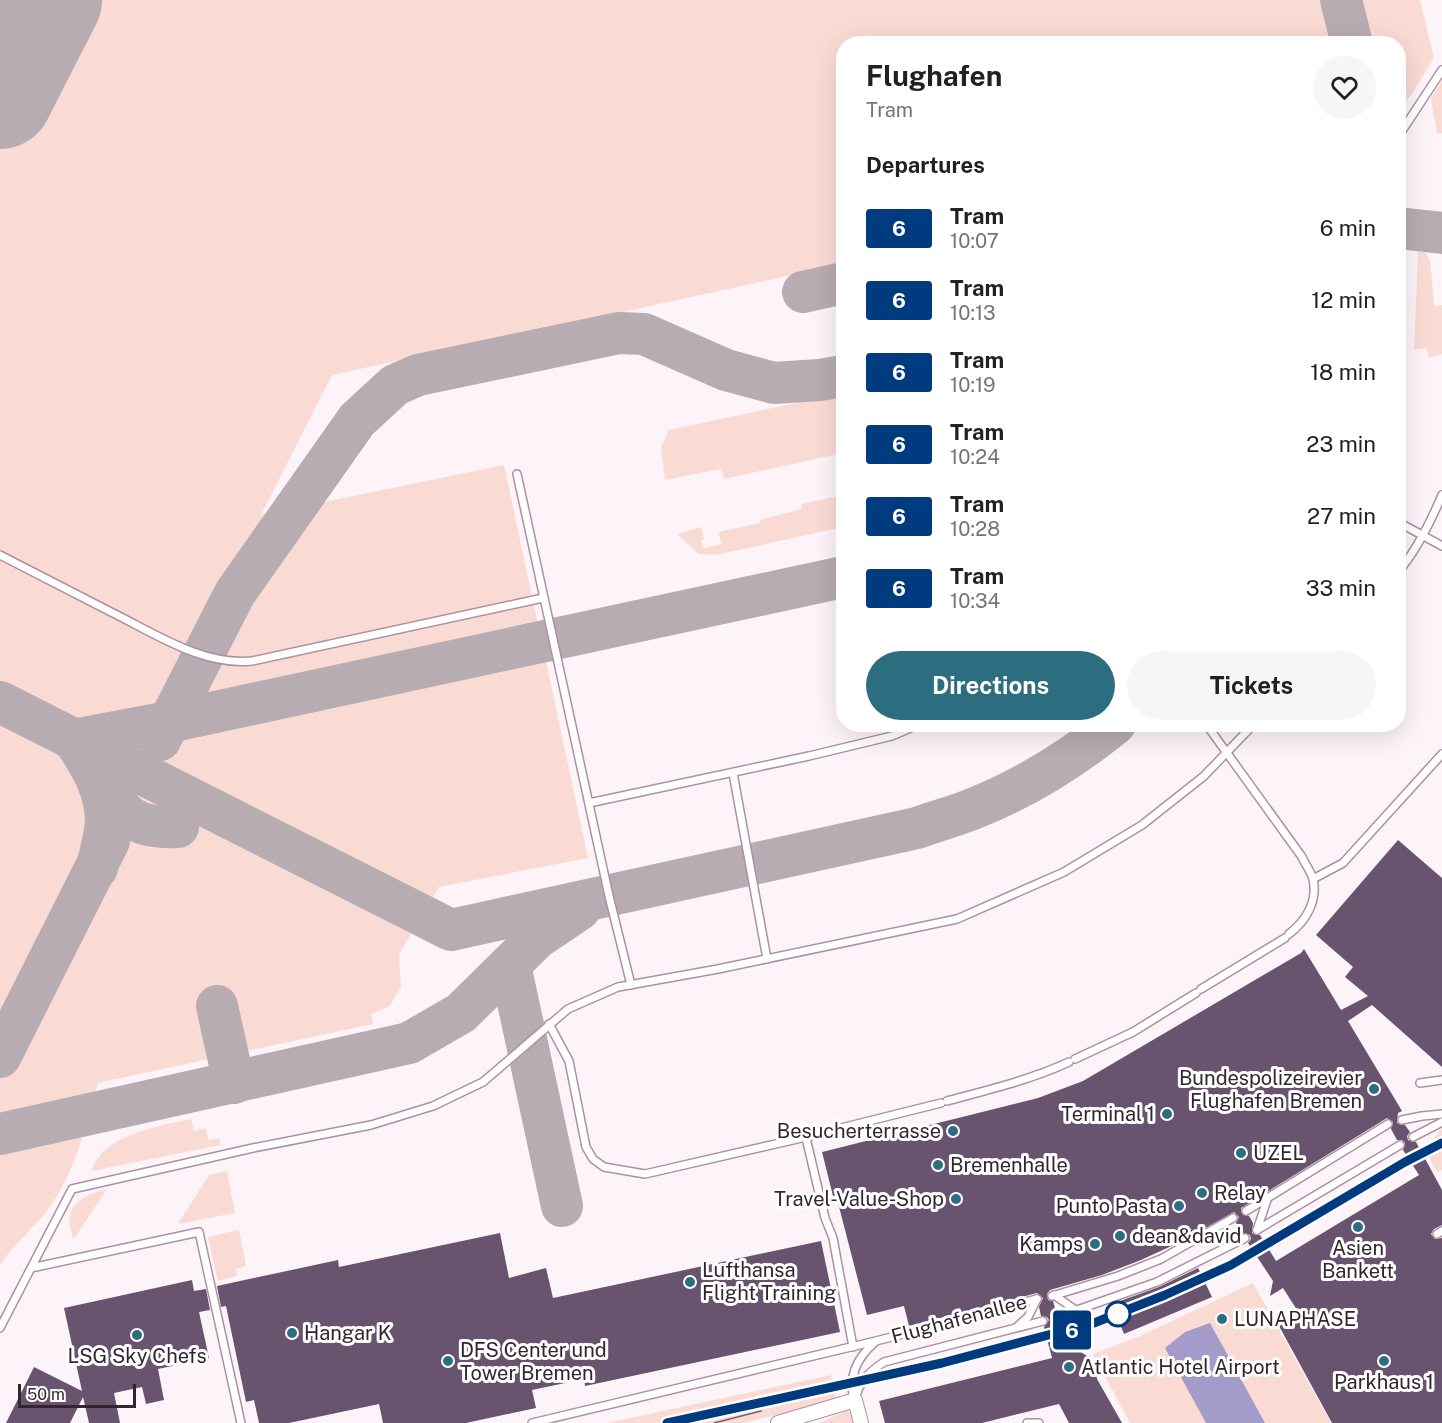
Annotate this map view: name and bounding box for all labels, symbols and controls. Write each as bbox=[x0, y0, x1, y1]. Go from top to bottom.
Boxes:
button: heart bbox=[1313, 56, 1376, 119]
text: Flughafen bbox=[866, 59, 1002, 92]
text: Tram bbox=[866, 98, 913, 122]
text: Departures bbox=[866, 152, 985, 178]
text: Tram bbox=[950, 203, 1004, 229]
text: 6 min bbox=[1320, 215, 1376, 241]
text: 6 bbox=[892, 216, 906, 241]
text: 10:07 bbox=[950, 229, 999, 253]
text: Tram bbox=[950, 275, 1004, 301]
text: 12 min bbox=[1311, 287, 1376, 313]
text: 6 bbox=[892, 288, 906, 313]
text: 10:13 bbox=[950, 301, 996, 325]
text: Tram bbox=[950, 347, 1004, 373]
text: 18 min bbox=[1310, 359, 1376, 385]
text: 6 bbox=[892, 360, 906, 385]
text: 10:19 bbox=[950, 373, 996, 397]
text: Tram bbox=[950, 419, 1004, 445]
text: 23 min bbox=[1306, 431, 1376, 457]
text: 6 bbox=[892, 432, 906, 457]
text: 10:24 bbox=[950, 445, 1000, 469]
text: Tram bbox=[950, 491, 1004, 517]
text: 27 min bbox=[1307, 503, 1376, 529]
text: 6 bbox=[892, 504, 906, 529]
text: 10:28 bbox=[950, 517, 1000, 541]
text: Tram bbox=[950, 563, 1004, 589]
text: 33 min bbox=[1306, 575, 1376, 601]
text: 6 bbox=[892, 576, 906, 601]
text: 10:34 bbox=[950, 589, 1000, 613]
button: Directions bbox=[866, 651, 1115, 720]
button: Tickets bbox=[1127, 651, 1376, 720]
place label: Bundespolizeirevier Flughafen Bremen bbox=[1179, 1066, 1362, 1113]
marker: Bundespolizeirevier Flughafen Bremen bbox=[1367, 1082, 1381, 1096]
place label: Terminal 1 bbox=[1061, 1102, 1155, 1126]
marker: Terminal 1 bbox=[1160, 1107, 1174, 1121]
place label: Besucherterrasse bbox=[777, 1119, 941, 1143]
marker: Besucherterrasse bbox=[946, 1124, 960, 1138]
place label: UZEL bbox=[1253, 1141, 1304, 1165]
marker: UZEL bbox=[1234, 1146, 1248, 1160]
place label: Bremenhalle bbox=[950, 1153, 1068, 1177]
marker: Bremenhalle bbox=[931, 1158, 945, 1172]
place label: Relay bbox=[1214, 1181, 1266, 1205]
marker: Relay bbox=[1195, 1186, 1209, 1200]
place label: Travel-Value-Shop bbox=[774, 1187, 944, 1211]
marker: Travel-Value-Shop bbox=[949, 1192, 963, 1206]
place label: Punto Pasta bbox=[1056, 1194, 1167, 1218]
marker: Punto Pasta bbox=[1172, 1199, 1186, 1213]
marker: Asien Bankett bbox=[1351, 1220, 1365, 1234]
place label: dean&david bbox=[1132, 1224, 1242, 1248]
marker: dean&david bbox=[1113, 1229, 1127, 1243]
place label: Kamps bbox=[1019, 1232, 1083, 1256]
place label: Asien Bankett bbox=[1322, 1236, 1394, 1283]
marker: Kamps bbox=[1088, 1237, 1102, 1251]
place label: Lufthansa Flight Training bbox=[702, 1258, 836, 1305]
marker: Lufthansa Flight Training bbox=[683, 1275, 697, 1289]
street label: Flughafenallee bbox=[889, 1289, 1029, 1349]
unlabelled marker bbox=[1105, 1301, 1131, 1327]
place label: LUNAPHASE bbox=[1234, 1307, 1356, 1331]
line badge: 6 bbox=[1052, 1310, 1092, 1350]
marker: LUNAPHASE bbox=[1215, 1312, 1229, 1326]
text: 6 bbox=[1065, 1318, 1079, 1343]
place label: Hangar K bbox=[304, 1321, 391, 1345]
marker: Hangar K bbox=[285, 1326, 299, 1340]
marker: LSG Sky Chefs bbox=[130, 1328, 144, 1342]
place label: DFS Center und Tower Bremen bbox=[460, 1338, 607, 1385]
place label: LSG Sky Chefs bbox=[67, 1344, 207, 1368]
marker: DFS Center und Tower Bremen bbox=[441, 1354, 455, 1368]
marker: Parkhaus 1 bbox=[1377, 1354, 1391, 1368]
place label: Atlantic Hotel Airport bbox=[1081, 1355, 1280, 1379]
marker: Atlantic Hotel Airport bbox=[1062, 1360, 1076, 1374]
place label: Parkhaus 1 bbox=[1334, 1370, 1434, 1394]
scale bar bbox=[18, 1381, 136, 1408]
text: 50 m bbox=[27, 1385, 65, 1404]

